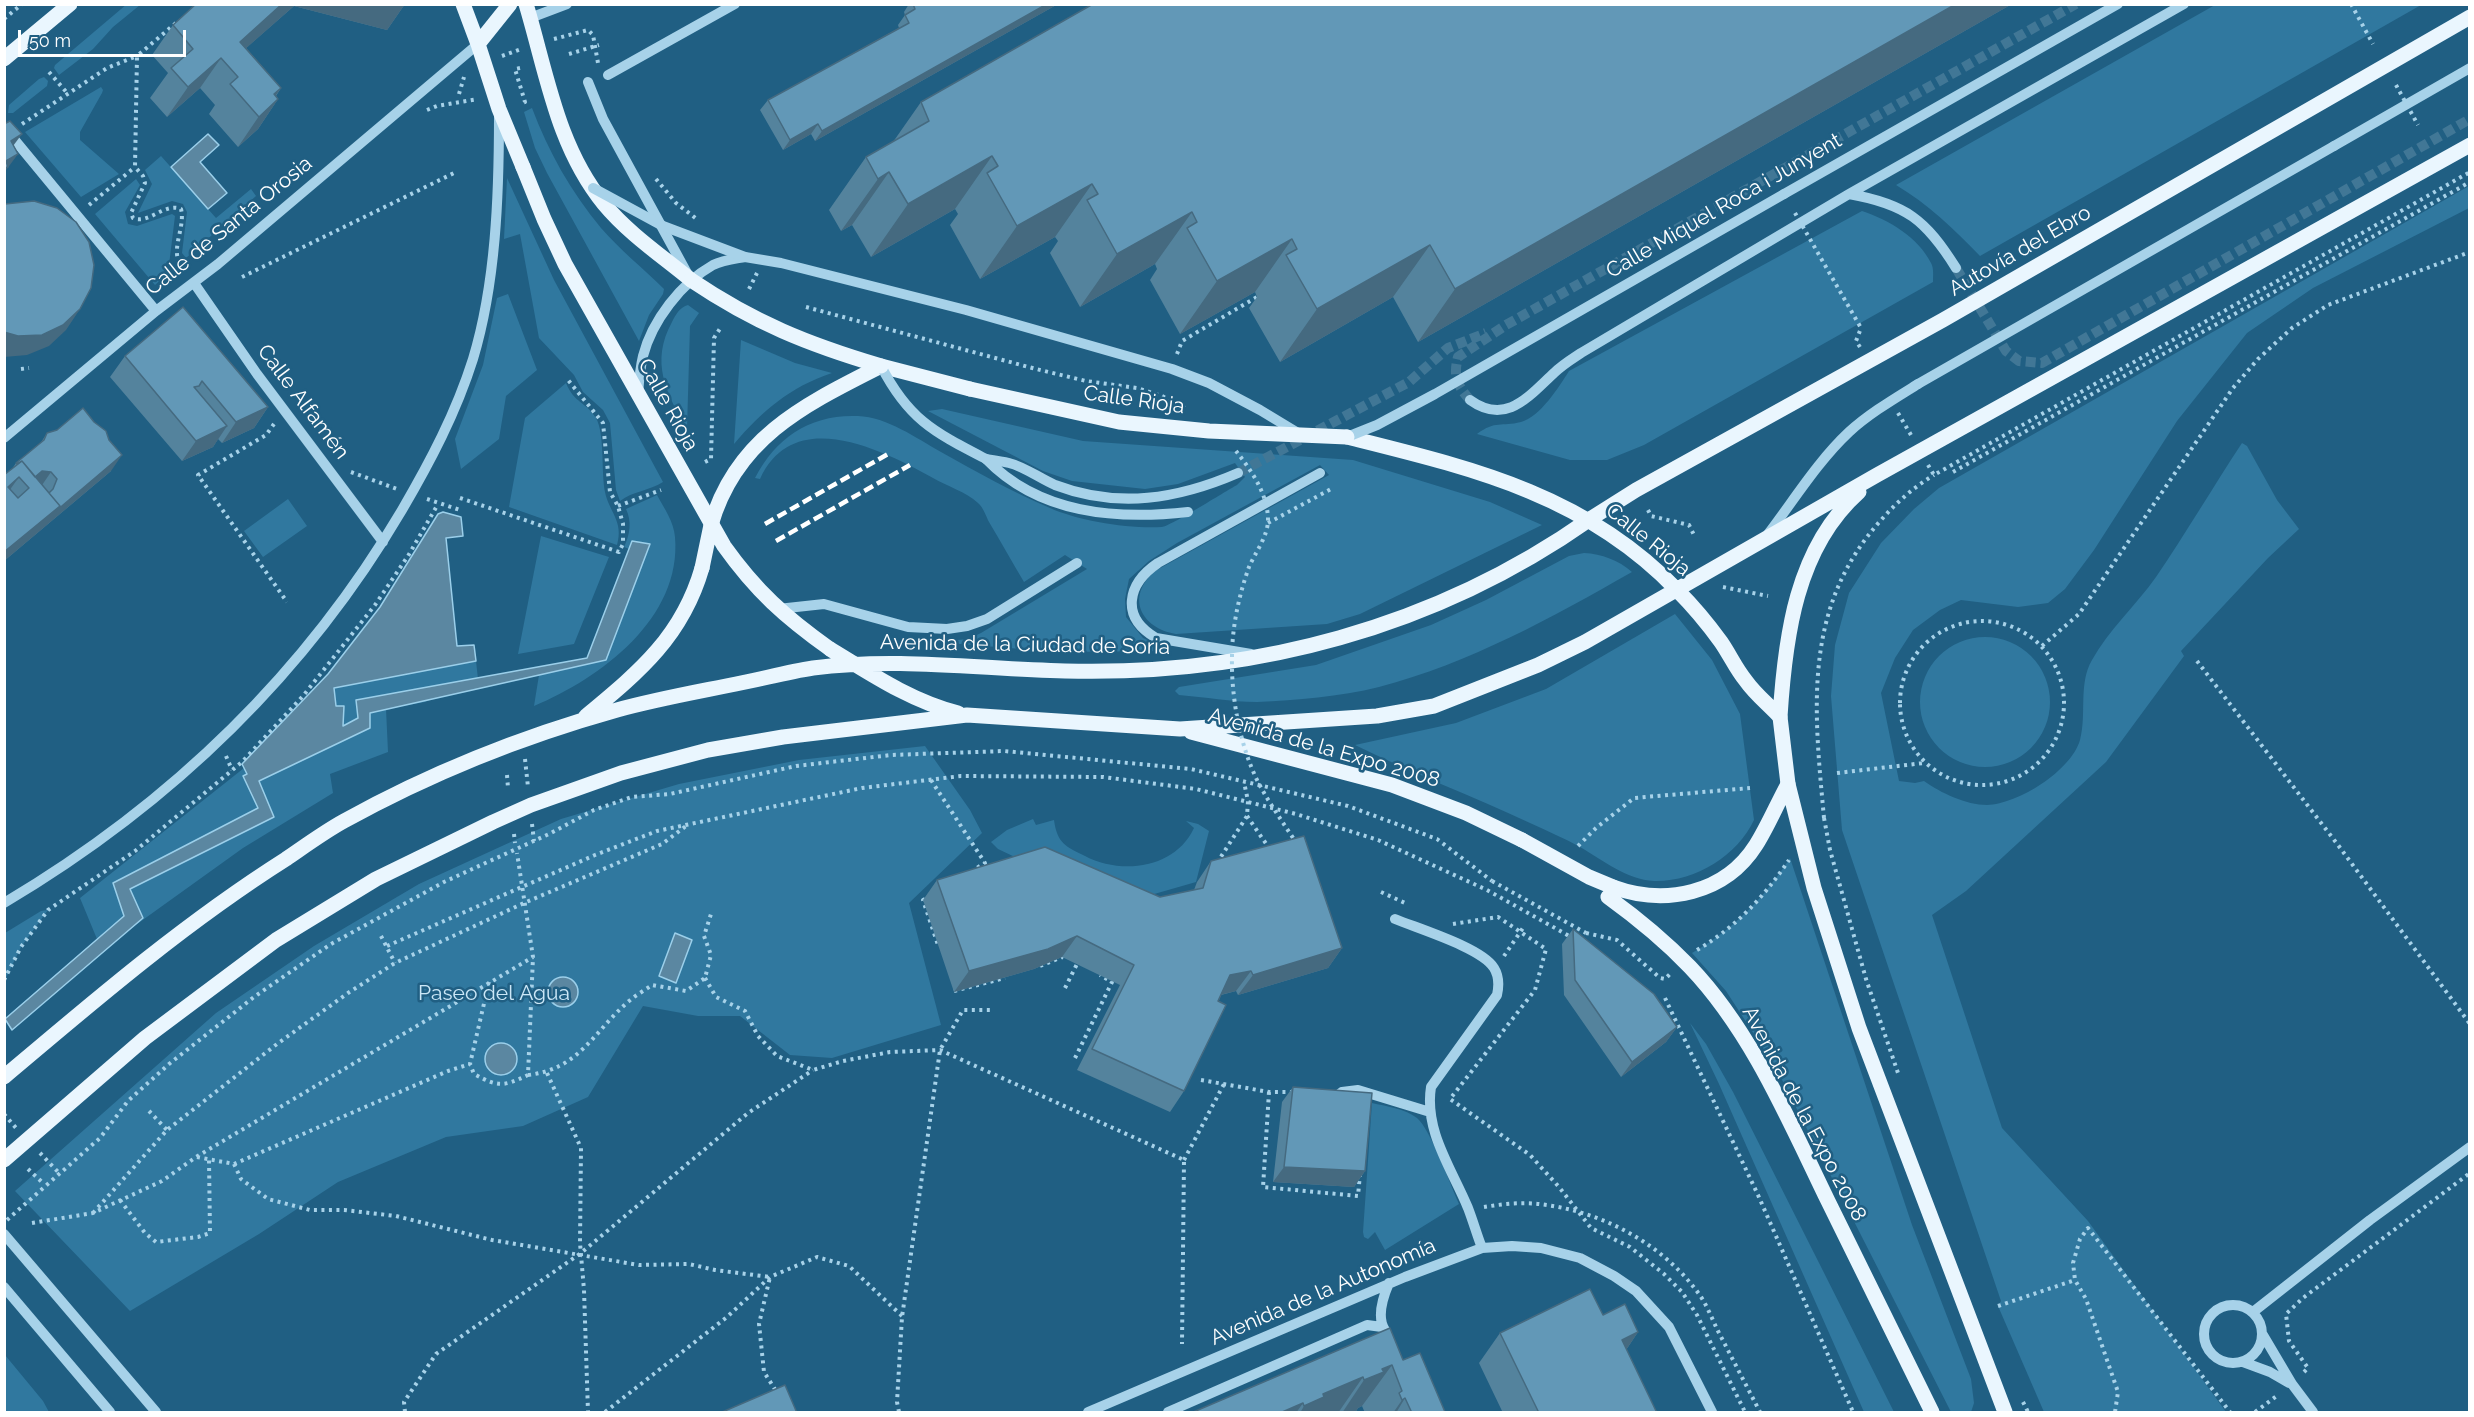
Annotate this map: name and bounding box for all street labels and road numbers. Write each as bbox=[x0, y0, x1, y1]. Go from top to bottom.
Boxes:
street label: Calle Miquel Roca i Junyent bbox=[1602, 128, 1846, 284]
street label: Calle de Santa Orosia bbox=[141, 151, 317, 301]
street label: Autovía del Ebro bbox=[1945, 200, 2095, 302]
street label: Calle Alfamén bbox=[252, 340, 354, 464]
street label: Calle Rioja bbox=[632, 354, 704, 456]
street label: Calle Rioja bbox=[1082, 380, 1186, 420]
street label: Calle Rioja bbox=[1601, 498, 1695, 582]
street label: Avenida de la Ciudad de Soria bbox=[880, 630, 1170, 660]
street label: Avenida de la Expo 2008 bbox=[1205, 703, 1443, 793]
street label: Avenida de la Expo 2008 bbox=[1737, 1002, 1871, 1226]
street label: Avenida de la Autonomía bbox=[1207, 1233, 1439, 1351]

